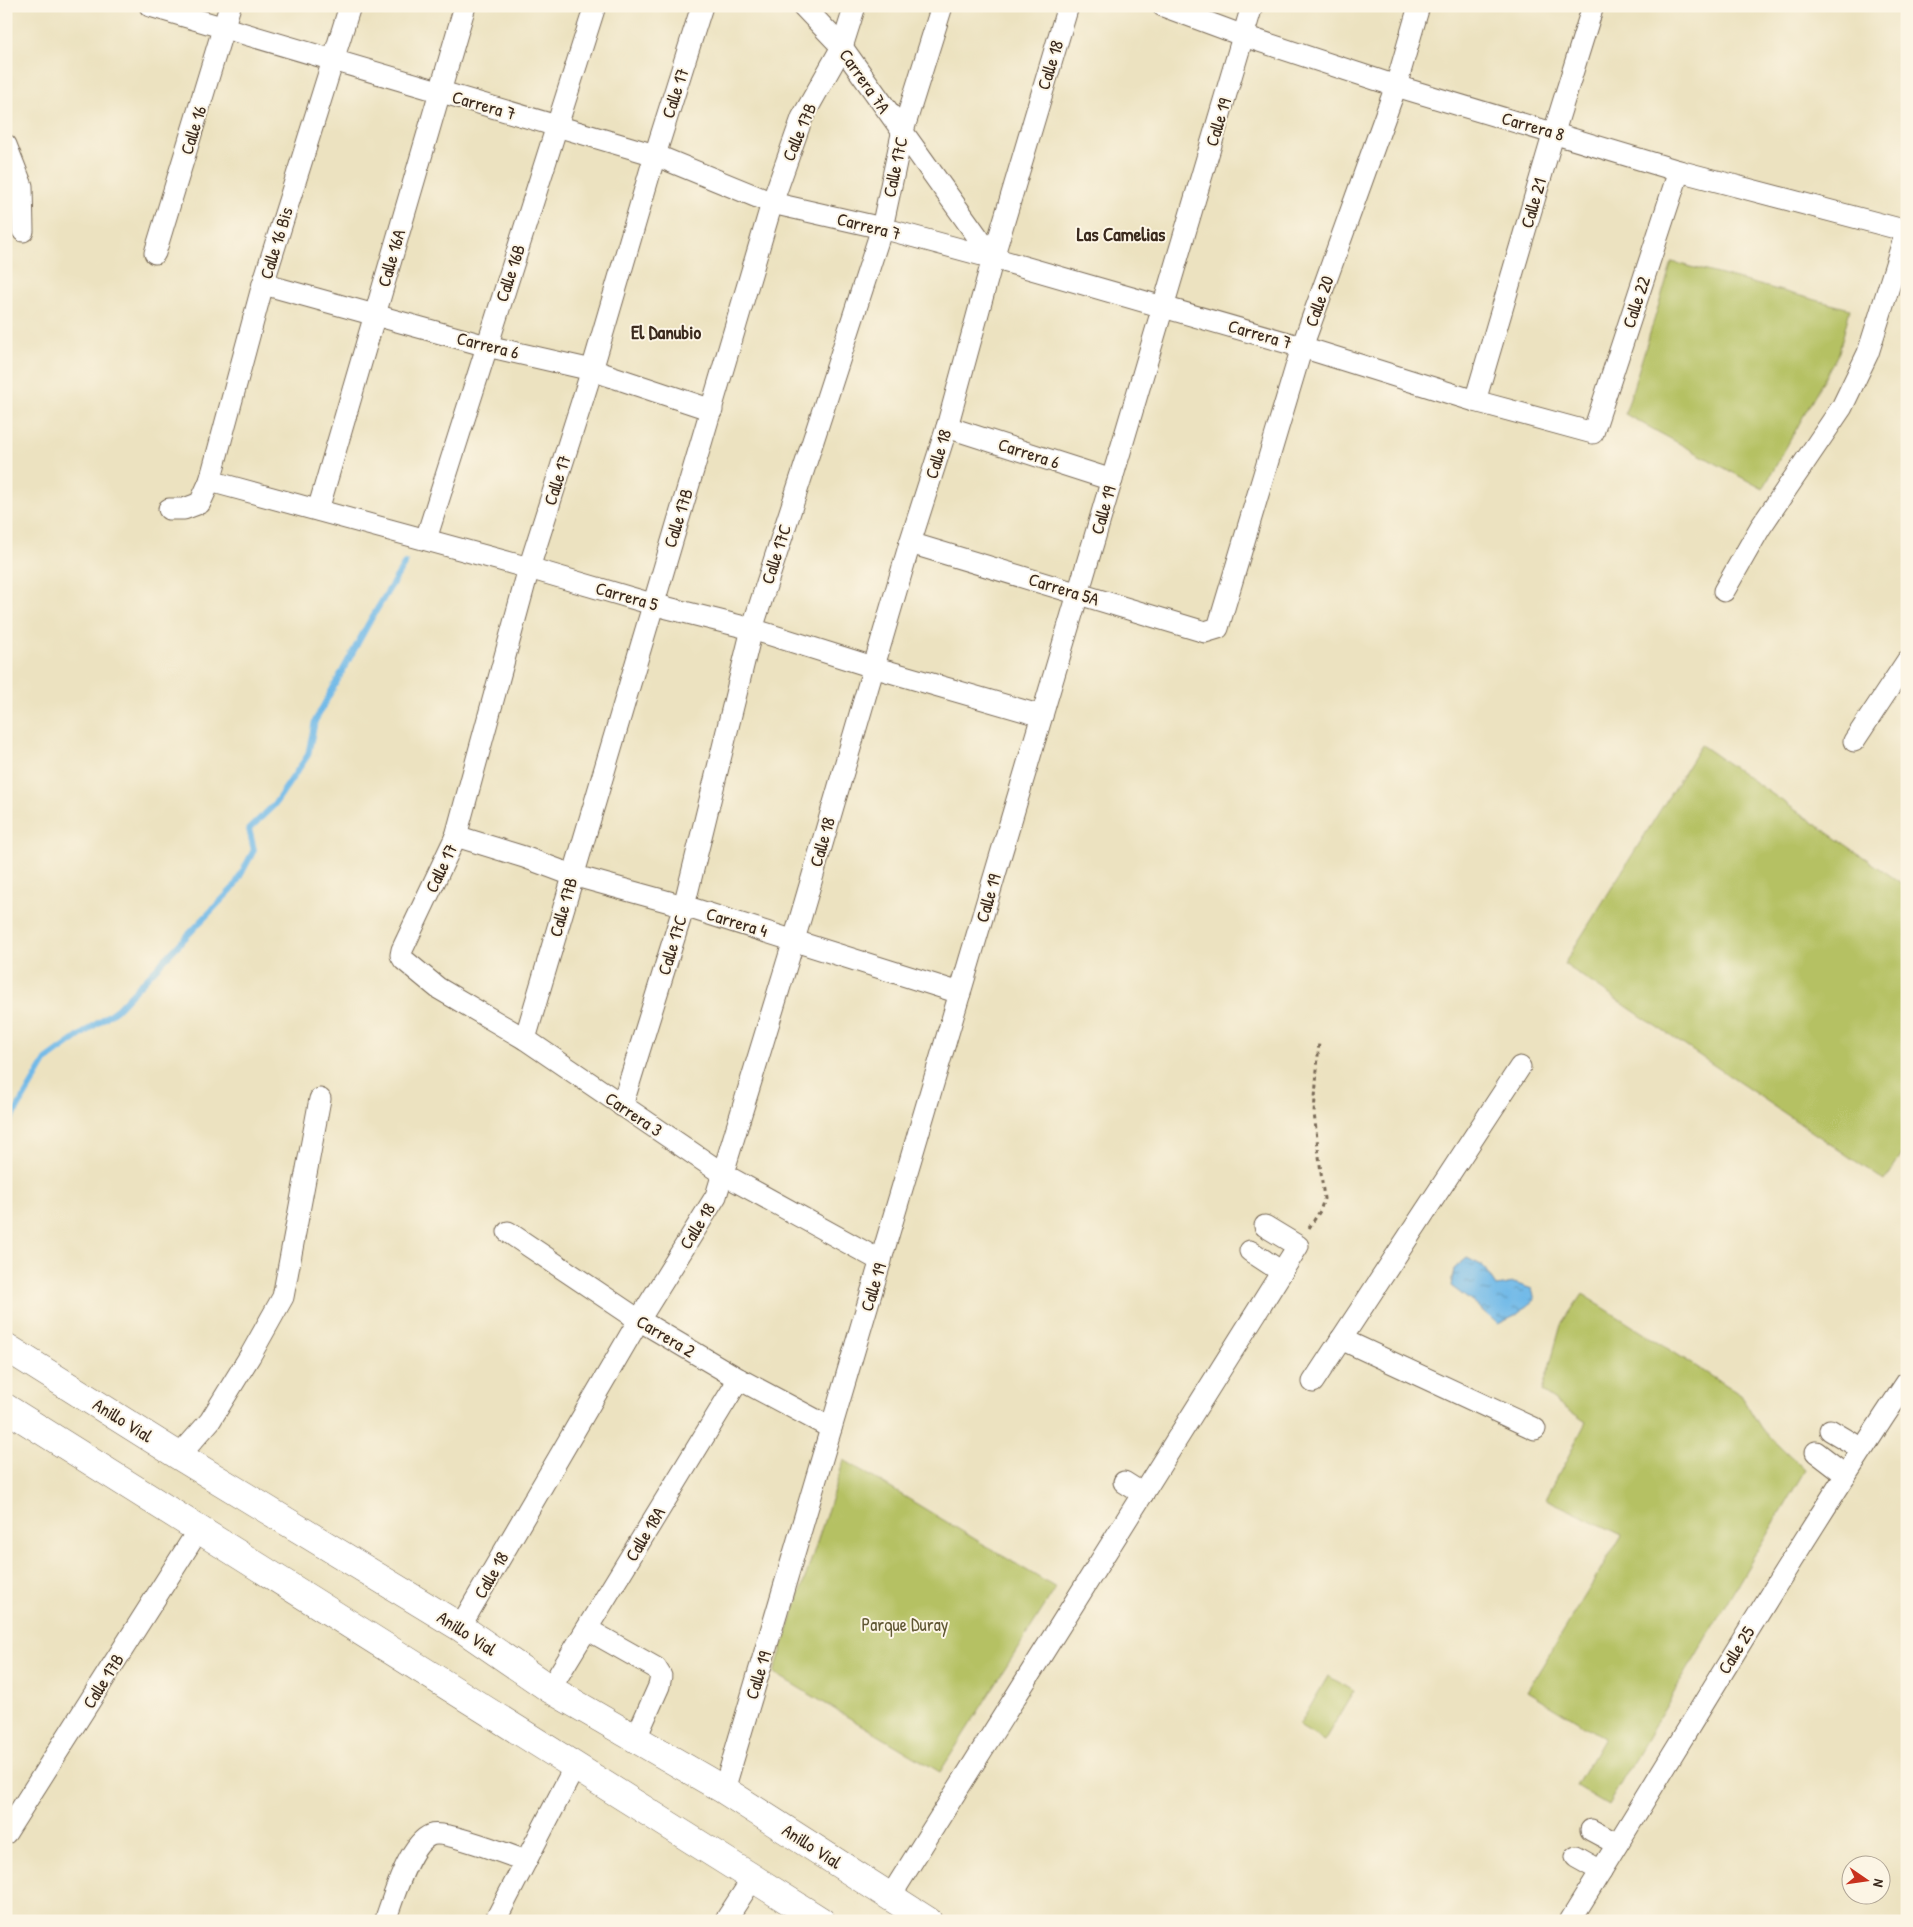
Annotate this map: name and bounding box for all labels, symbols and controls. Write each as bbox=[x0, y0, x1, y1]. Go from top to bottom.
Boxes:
street label: Calle 18 bbox=[1031, 37, 1069, 93]
street label: Carrera 7A bbox=[834, 44, 897, 119]
street label: Calle 17 bbox=[655, 65, 695, 121]
street label: Carrera 7 bbox=[449, 84, 519, 126]
street label: Calle 19 bbox=[1199, 94, 1237, 149]
street label: Calle 17B bbox=[776, 99, 822, 165]
street label: Calle 16 bbox=[174, 103, 212, 157]
street label: Carrera 8 bbox=[1499, 105, 1567, 147]
street label: Calle 17C bbox=[876, 134, 914, 200]
street label: Calle 21 bbox=[1514, 175, 1552, 231]
street label: Calle 16 Bis bbox=[253, 204, 299, 282]
street label: Carrera 7 bbox=[834, 206, 904, 246]
district label: Las Camelias bbox=[1077, 221, 1166, 247]
street label: Calle 16A bbox=[371, 226, 411, 290]
street label: Calle 16B bbox=[489, 241, 531, 305]
street label: Calle 20 bbox=[1298, 272, 1340, 330]
street label: Calle 22 bbox=[1616, 272, 1656, 331]
street label: Carrera 7 bbox=[1225, 313, 1295, 355]
district label: El Danubio bbox=[631, 319, 701, 345]
street label: Carrera 6 bbox=[454, 325, 522, 365]
street label: Calle 18 bbox=[919, 426, 957, 482]
street label: Carrera 6 bbox=[995, 431, 1063, 475]
street label: Calle 17 bbox=[537, 452, 577, 508]
street label: Calle 19 bbox=[1084, 483, 1122, 537]
street label: Calle 17B bbox=[657, 485, 699, 551]
street label: Calle 17C bbox=[755, 521, 797, 587]
street label: Carrera 5A bbox=[1026, 566, 1103, 612]
street label: Carrera 5 bbox=[593, 575, 661, 617]
street label: Calle 18 bbox=[803, 814, 841, 870]
street label: Calle 17 bbox=[419, 839, 463, 897]
street label: Calle 19 bbox=[969, 871, 1007, 925]
street label: Calle 17B bbox=[543, 874, 583, 940]
street label: Carrera 4 bbox=[703, 901, 771, 943]
street label: Calle 17C bbox=[651, 912, 693, 978]
street label: Carrera 3 bbox=[600, 1086, 668, 1142]
street label: Calle 18 bbox=[673, 1198, 721, 1254]
street label: Calle 19 bbox=[854, 1259, 892, 1314]
street label: Carrera 2 bbox=[632, 1309, 701, 1364]
street label: Anillo Vial bbox=[88, 1392, 158, 1448]
street label: Calle 18A bbox=[619, 1502, 671, 1566]
street label: Calle 18 bbox=[468, 1547, 515, 1603]
street label: Anillo Vial bbox=[432, 1605, 502, 1662]
park label: Parque Duray bbox=[862, 1612, 949, 1637]
street label: Calle 25 bbox=[1712, 1621, 1761, 1679]
street label: Calle 19 bbox=[739, 1647, 777, 1702]
street label: Calle 17B bbox=[76, 1649, 130, 1713]
street label: Anillo Vial bbox=[777, 1818, 847, 1875]
north arrow bbox=[1840, 1854, 1890, 1904]
text: N bbox=[1869, 1877, 1889, 1889]

